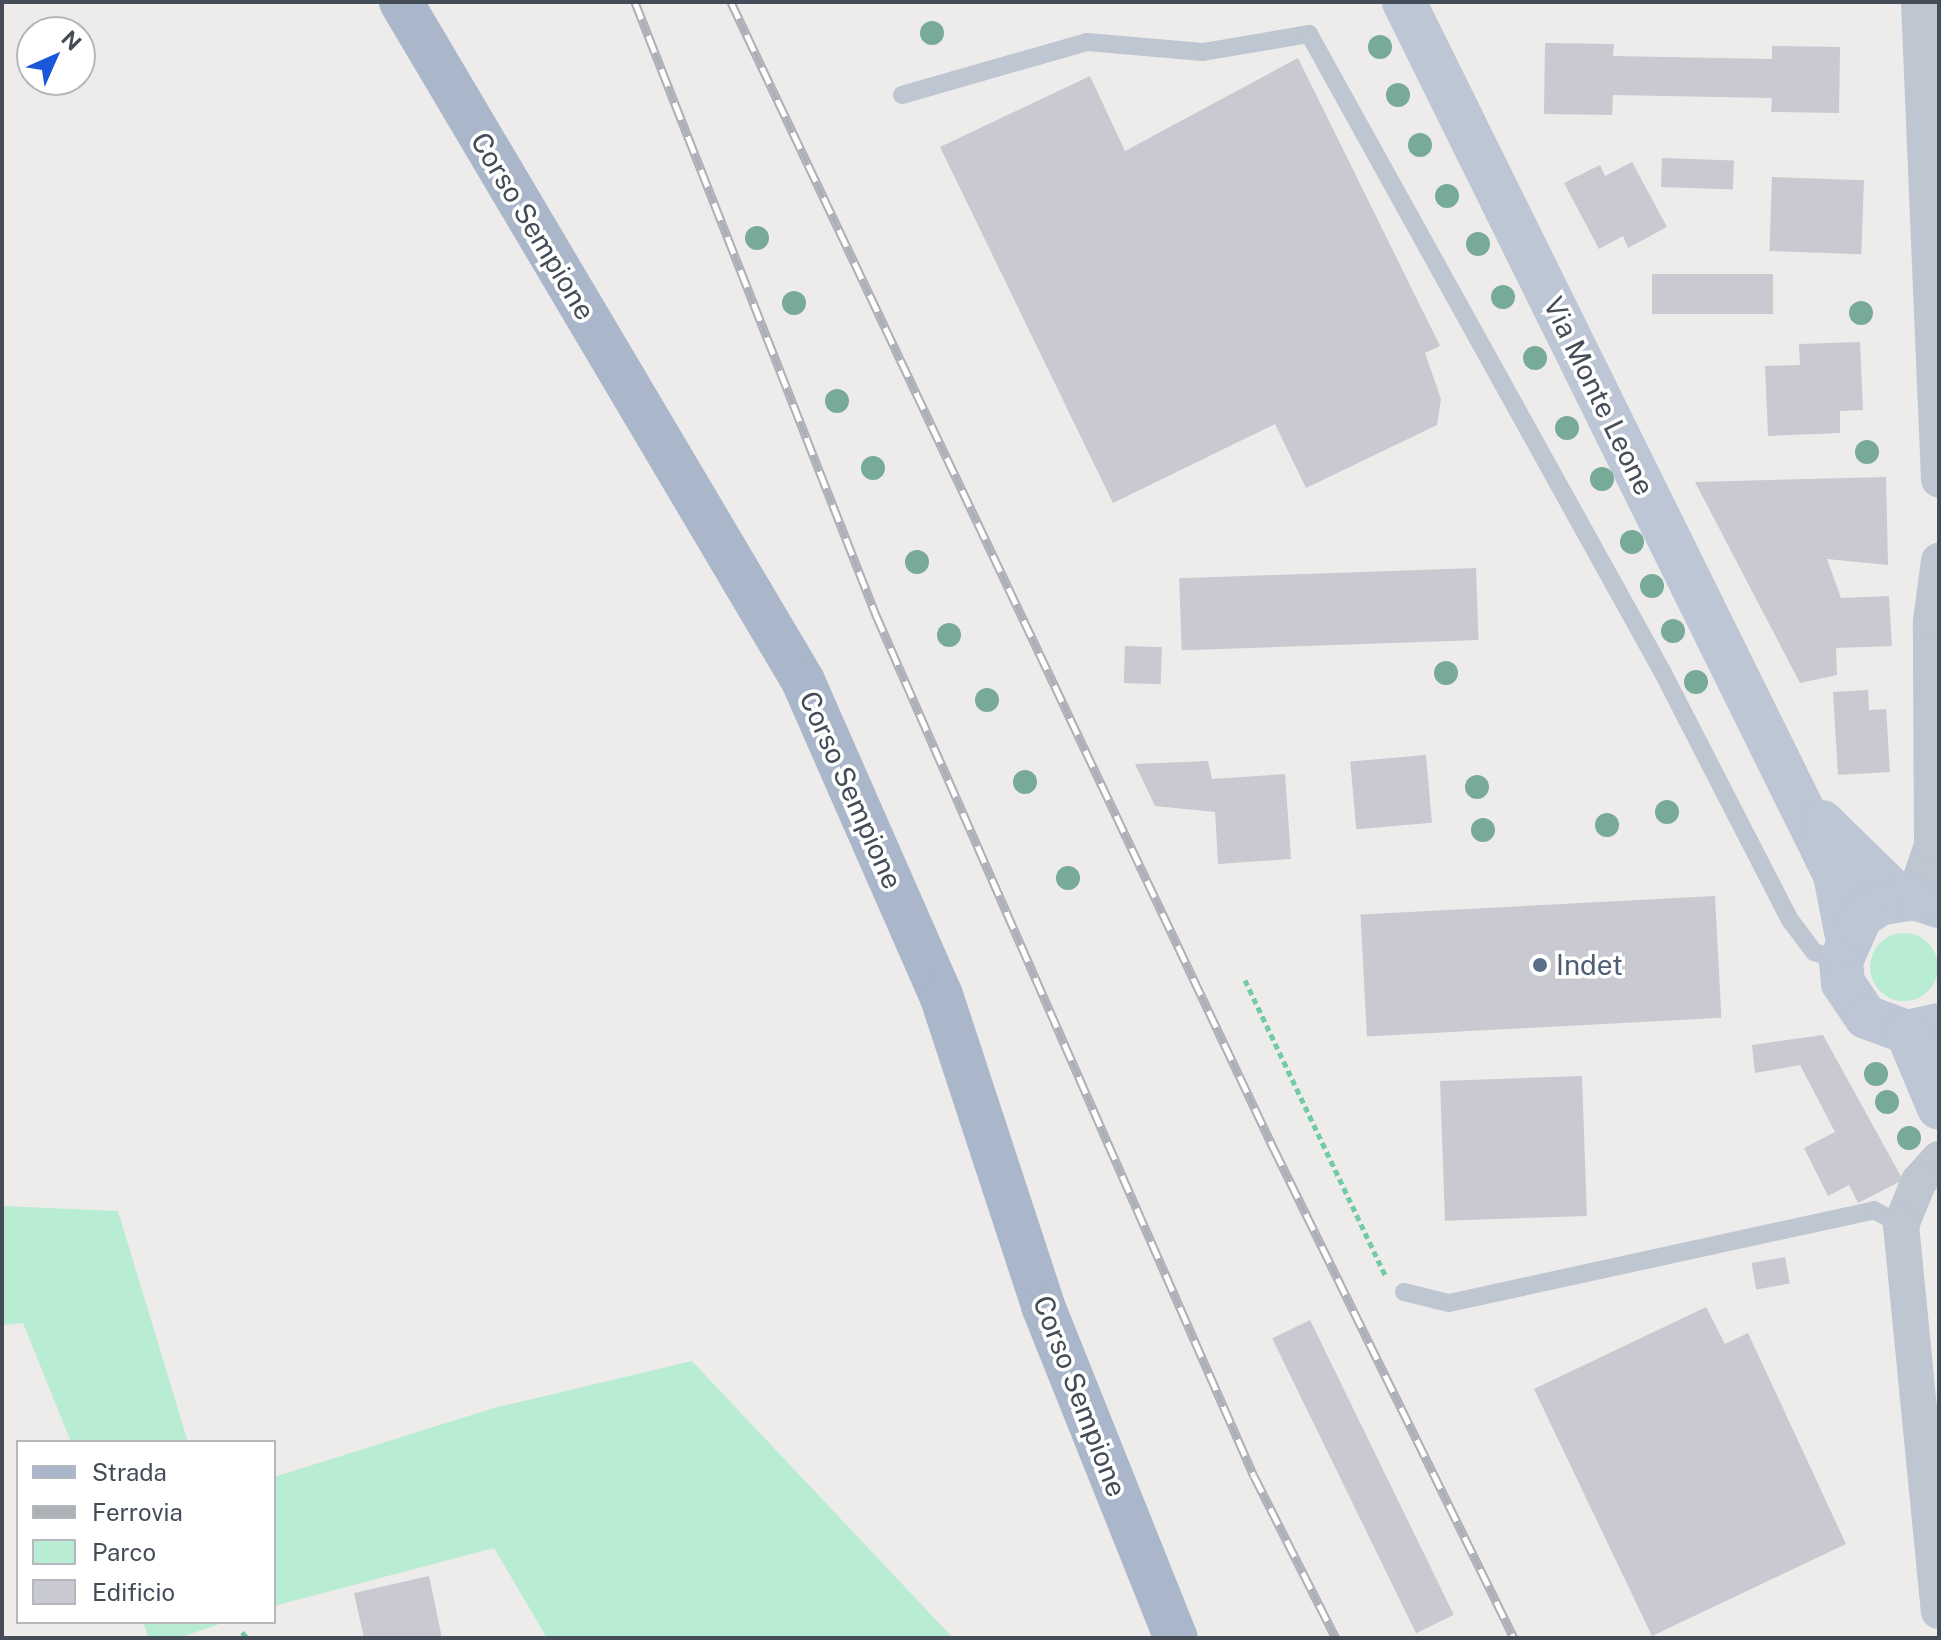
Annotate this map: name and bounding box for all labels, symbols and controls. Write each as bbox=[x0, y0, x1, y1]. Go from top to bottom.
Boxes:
north arrow bbox=[16, 16, 96, 96]
text: N bbox=[56, 25, 87, 56]
street label: Corso Sempione bbox=[464, 126, 602, 326]
street label: Via Monte Leone bbox=[1536, 291, 1662, 501]
street label: Corso Sempione bbox=[792, 686, 910, 894]
place label: Indet bbox=[1556, 948, 1623, 982]
marker: Indet bbox=[1531, 956, 1549, 974]
street label: Corso Sempione bbox=[1026, 1291, 1134, 1501]
legend bbox=[16, 1440, 276, 1624]
text: Strada bbox=[92, 1458, 167, 1486]
text: Ferrovia bbox=[92, 1498, 183, 1526]
text: Parco bbox=[92, 1538, 156, 1566]
text: Edificio bbox=[92, 1578, 175, 1606]

